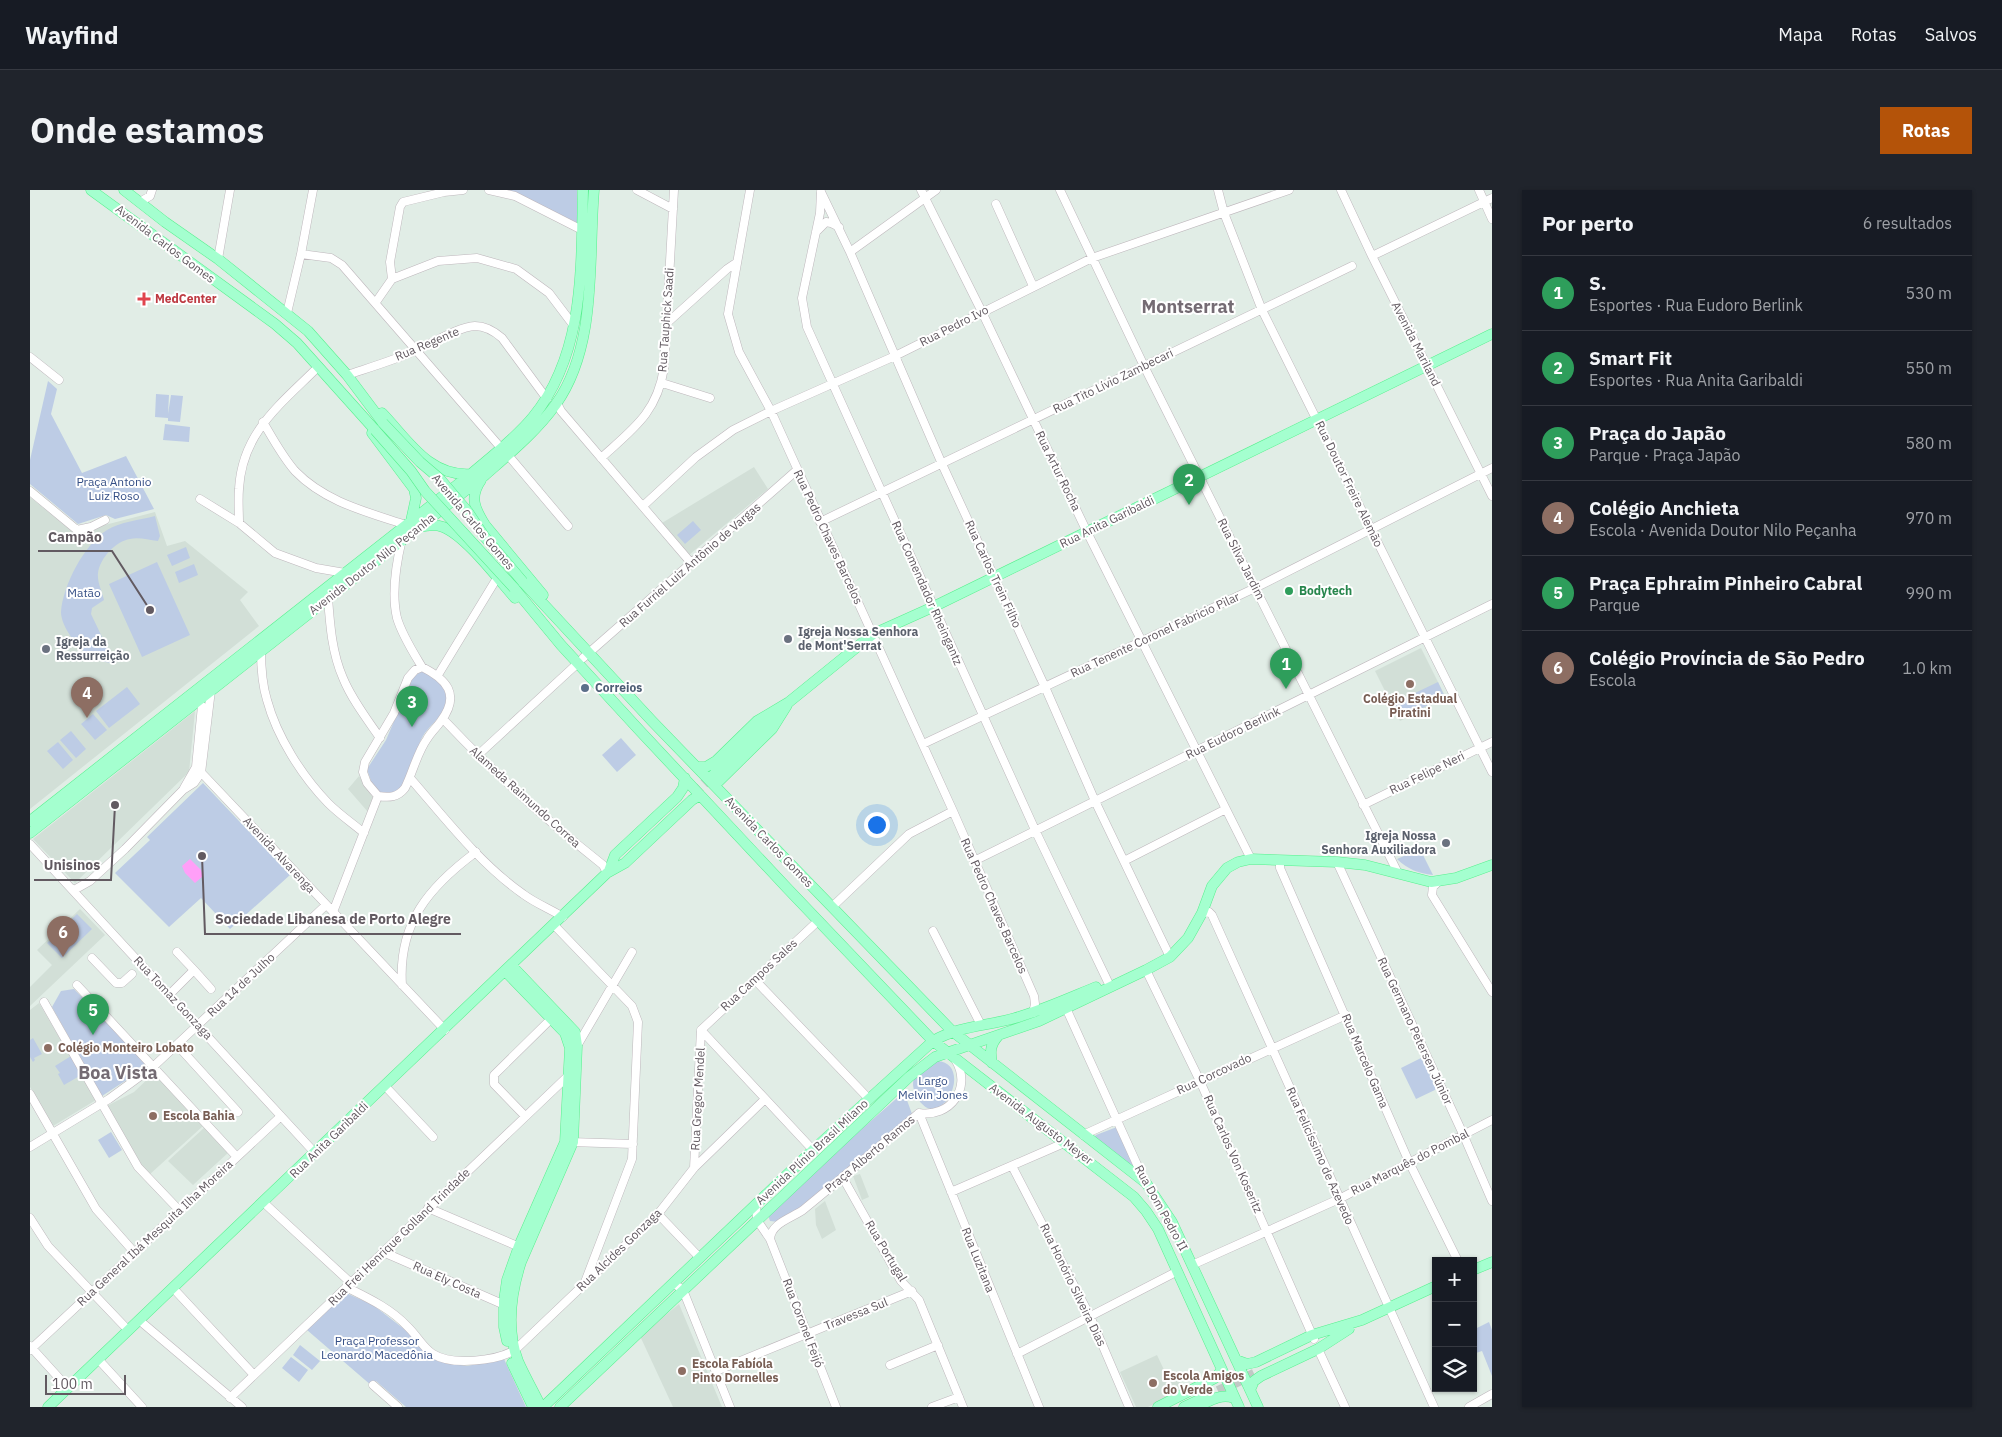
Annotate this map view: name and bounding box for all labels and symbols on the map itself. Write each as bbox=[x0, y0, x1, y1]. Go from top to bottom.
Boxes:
street label: Avenida Carlos Gomes bbox=[113, 201, 218, 286]
street label: Rua Tauphick Saadi bbox=[654, 267, 677, 373]
place label: MedCenter bbox=[155, 291, 217, 306]
marker: MedCenter bbox=[137, 292, 151, 306]
district label: Montserrat bbox=[1141, 295, 1235, 318]
street label: Avenida Mariland bbox=[1389, 299, 1444, 389]
street label: Rua Pedro Ivo bbox=[917, 302, 991, 349]
street label: Rua Regente bbox=[392, 323, 462, 364]
street label: Rua Tito Lívio Zambecari bbox=[1050, 345, 1175, 416]
street label: Rua Doutor Freire Alemão bbox=[1312, 418, 1387, 550]
street label: Rua Artur Rocha bbox=[1033, 428, 1085, 514]
pin: 2 bbox=[1173, 464, 1205, 505]
street label: Rua Pedro Chaves Barcelos bbox=[791, 467, 866, 607]
street label: Avenida Carlos Gomes bbox=[429, 471, 518, 573]
park label: Praça Antonio Luiz Roso bbox=[76, 474, 152, 503]
street label: Rua Anita Garibaldi bbox=[1057, 492, 1157, 551]
street label: Rua Furriel Luiz Antônio de Vargas bbox=[616, 499, 764, 630]
street label: Avenida Doutor Nilo Peçanha bbox=[306, 509, 438, 618]
street label: Rua Silva Jardim bbox=[1215, 516, 1268, 602]
street label: Rua Comendador Rheingantz bbox=[889, 518, 966, 668]
street label: Rua Carlos Trein Filho bbox=[962, 518, 1025, 630]
callout: Campão bbox=[38, 522, 112, 551]
text: Campão bbox=[48, 528, 102, 546]
place label: Bodytech bbox=[1299, 583, 1352, 598]
park label: Matão bbox=[67, 585, 101, 600]
marker: Bodytech bbox=[1283, 585, 1295, 597]
street label: Rua Tenente Coronel Fabricio Pilar bbox=[1068, 588, 1242, 680]
place label: Igreja Nossa Senhora de Mont'Serrat bbox=[798, 624, 919, 653]
marker: Igreja Nossa Senhora de Mont'Serrat bbox=[782, 633, 794, 645]
place label: Igreja da Ressurreição bbox=[56, 634, 130, 663]
marker: Igreja da Ressurreição bbox=[40, 643, 52, 655]
pin: 1 bbox=[1270, 648, 1302, 689]
pin: 4 bbox=[71, 677, 103, 718]
marker: Colégio Estadual Piratini bbox=[1404, 678, 1416, 690]
place label: Correios bbox=[595, 680, 642, 695]
marker: Correios bbox=[579, 682, 591, 694]
pin: 3 bbox=[396, 686, 428, 727]
place label: Colégio Estadual Piratini bbox=[1363, 691, 1457, 720]
street label: Rua Eudoro Berlink bbox=[1183, 703, 1283, 762]
street label: Alameda Raimundo Correa bbox=[467, 743, 584, 851]
street label: Rua Felipe Neri bbox=[1387, 748, 1467, 797]
street label: Avenida Carlos Gomes bbox=[722, 793, 817, 890]
your location bbox=[864, 812, 890, 838]
street label: Avenida Alvarenga bbox=[240, 813, 319, 897]
place label: Igreja Nossa Senhora Auxiliadora bbox=[1321, 828, 1436, 857]
street label: Rua Pedro Chaves Barcelos bbox=[958, 836, 1031, 976]
marker: Igreja Nossa Senhora Auxiliadora bbox=[1440, 837, 1452, 849]
callout: Unisinos bbox=[34, 851, 111, 880]
text: Unisinos bbox=[44, 856, 100, 874]
callout: Sociedade Libanesa de Porto Alegre bbox=[205, 905, 461, 934]
text: Sociedade Libanesa de Porto Alegre bbox=[215, 910, 451, 928]
pin: 6 bbox=[47, 916, 79, 957]
street label: Rua Campos Sales bbox=[717, 935, 800, 1014]
street label: Rua 14 de Julho bbox=[204, 949, 278, 1020]
street label: Rua Tomaz Gonzaga bbox=[131, 953, 216, 1043]
street label: Rua Germano Petersen Júnior bbox=[1375, 955, 1457, 1107]
pin: 5 bbox=[77, 994, 109, 1035]
street label: Rua Marcelo Gama bbox=[1339, 1011, 1392, 1111]
place label: Colégio Monteiro Lobato bbox=[58, 1040, 194, 1055]
marker: Colégio Monteiro Lobato bbox=[42, 1042, 54, 1054]
street label: Rua Gregor Mendel bbox=[687, 1047, 708, 1151]
street label: Rua Corcovado bbox=[1174, 1050, 1254, 1097]
district label: Boa Vista bbox=[78, 1061, 158, 1084]
park label: Largo Melvin Jones bbox=[898, 1073, 968, 1102]
street label: Avenida Augusto Meyer bbox=[986, 1080, 1097, 1168]
street label: Rua Felicíssimo de Azevedo bbox=[1283, 1085, 1358, 1227]
street label: Rua Carlos Von Koseritz bbox=[1201, 1092, 1266, 1216]
street label: Avenida Plínio Brasil Milano bbox=[752, 1095, 871, 1208]
street label: Rua Anita Garibaldi bbox=[286, 1098, 371, 1181]
place label: Escola Bahia bbox=[163, 1108, 235, 1123]
marker: Escola Bahia bbox=[147, 1110, 159, 1122]
street label: Praça Alberto Ramos bbox=[822, 1111, 918, 1196]
street label: Rua Marquês do Pombal bbox=[1348, 1125, 1471, 1198]
street label: Rua General Ibá Mesquita Ilha Moreira bbox=[74, 1156, 236, 1309]
street label: Rua Dom Pedro II bbox=[1132, 1162, 1191, 1253]
street label: Rua Frei Henrique Golland Trindade bbox=[325, 1164, 473, 1309]
street label: Rua Alcídes Gonzaga bbox=[573, 1205, 665, 1294]
street label: Rua Portugal bbox=[862, 1217, 911, 1284]
street label: Rua Honório Silveira Dias bbox=[1037, 1221, 1110, 1349]
street label: Rua Luzitana bbox=[959, 1225, 999, 1295]
street label: Rua Ely Costa bbox=[411, 1258, 484, 1302]
street label: Rua Coronel Feijó bbox=[780, 1276, 827, 1370]
street label: Travessa Sul bbox=[822, 1294, 890, 1333]
park label: Praça Professor Leonardo Macedônia bbox=[321, 1333, 434, 1362]
place label: Escola Fabíola Pinto Dornelles bbox=[692, 1356, 778, 1385]
marker: Escola Fabíola Pinto Dornelles bbox=[676, 1365, 688, 1377]
place label: Escola Amigos do Verde bbox=[1163, 1368, 1244, 1397]
scale bar bbox=[45, 1372, 126, 1395]
marker: Escola Amigos do Verde bbox=[1147, 1377, 1159, 1389]

